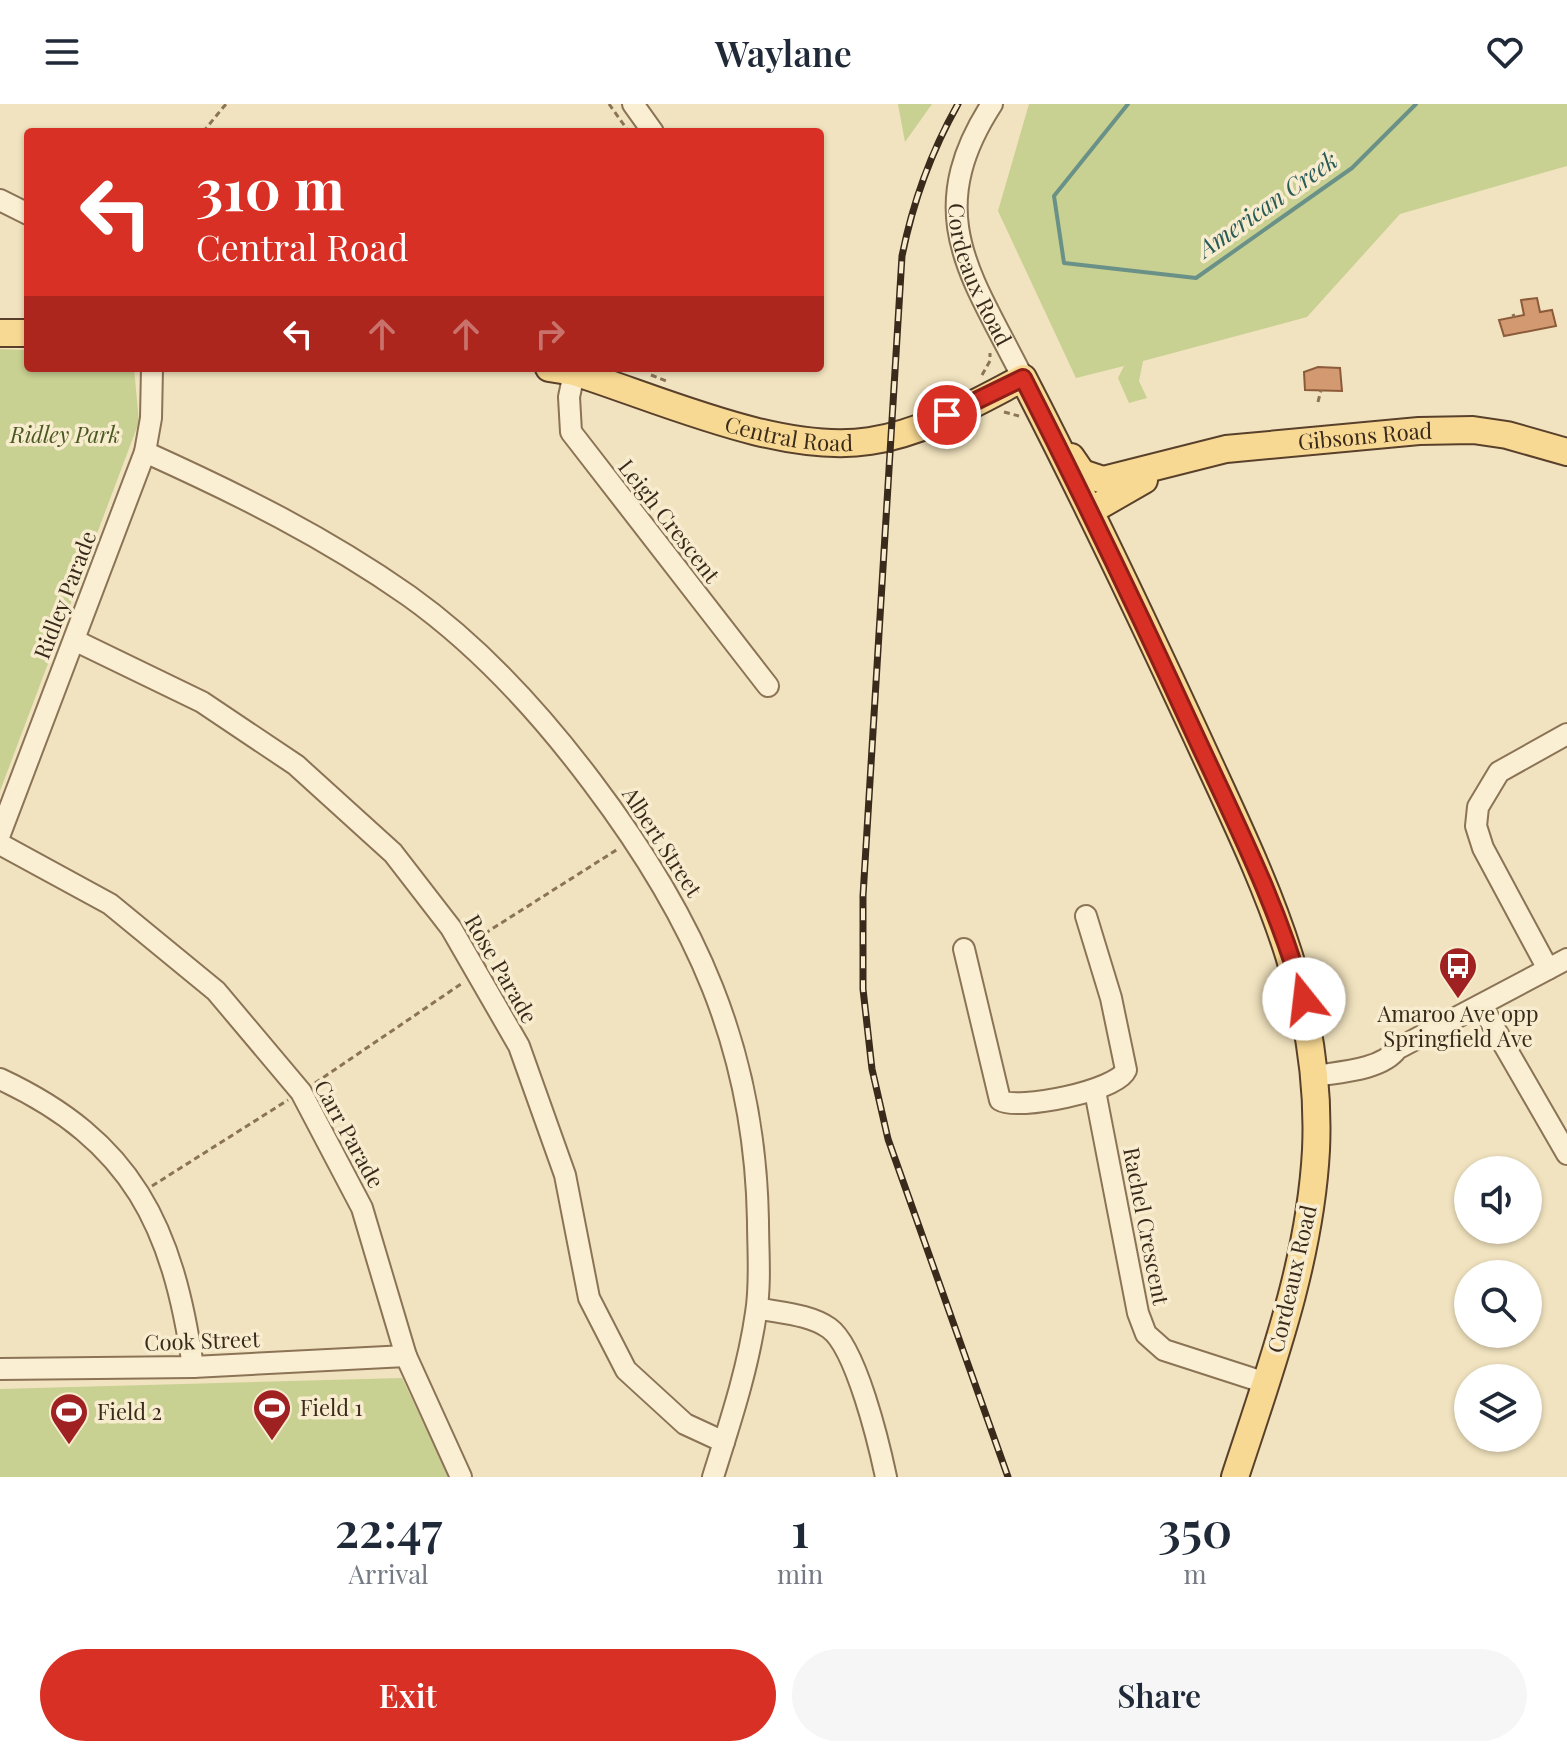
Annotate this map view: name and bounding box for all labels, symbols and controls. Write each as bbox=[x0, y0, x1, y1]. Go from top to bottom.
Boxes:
text: Waylane bbox=[715, 28, 852, 76]
icon: menu bbox=[40, 30, 84, 74]
icon: heart bbox=[1483, 30, 1527, 74]
water label: American Creek bbox=[1188, 143, 1343, 265]
text: 310 m bbox=[196, 150, 345, 225]
icon: left bbox=[64, 160, 168, 264]
street label: Cordeaux Road bbox=[942, 203, 1020, 351]
text: Central Road bbox=[196, 222, 408, 270]
icon: left bbox=[276, 312, 320, 356]
icon: ahead bbox=[360, 312, 404, 356]
icon: ahead bbox=[444, 312, 488, 356]
icon: right bbox=[528, 312, 572, 356]
pin bbox=[913, 381, 981, 449]
icon: arrive bbox=[925, 393, 969, 437]
street label: Central Road bbox=[722, 408, 854, 457]
street label: Gibsons Road bbox=[1296, 415, 1433, 456]
park label: Ridley Park bbox=[9, 419, 120, 449]
street label: Leigh Crescent bbox=[612, 453, 728, 589]
street label: Ridley Parade bbox=[26, 526, 102, 663]
street label: Albert Street bbox=[616, 780, 710, 903]
street label: Rose Parade bbox=[459, 909, 545, 1028]
bus stop icon: Amaroo Ave opp Springfield Ave bbox=[1437, 945, 1479, 1000]
position arrow bbox=[1262, 957, 1346, 1041]
place label: Amaroo Ave opp Springfield Ave bbox=[1376, 998, 1539, 1053]
street label: Carr Parade bbox=[308, 1074, 392, 1193]
street label: Rachel Crescent bbox=[1117, 1144, 1177, 1308]
map controls bbox=[1454, 1156, 1542, 1452]
button: sound bbox=[1454, 1156, 1542, 1244]
street label: Cordeaux Road bbox=[1259, 1202, 1323, 1356]
button: search bbox=[1454, 1260, 1542, 1348]
street label: Cook Street bbox=[144, 1323, 261, 1357]
button: layers bbox=[1454, 1364, 1542, 1452]
sports icon: Field 1 bbox=[251, 1387, 293, 1442]
sports icon: Field 2 bbox=[48, 1391, 90, 1446]
place label: Field 1 bbox=[300, 1392, 363, 1422]
place label: Field 2 bbox=[97, 1396, 162, 1426]
text: 22:47 bbox=[335, 1496, 442, 1560]
text: 1 bbox=[791, 1496, 809, 1560]
text: 350 bbox=[1158, 1496, 1232, 1560]
text: Arrival bbox=[348, 1556, 429, 1591]
text: min bbox=[777, 1556, 823, 1591]
text: m bbox=[1184, 1556, 1207, 1591]
button: Exit bbox=[40, 1649, 776, 1741]
button: Share bbox=[792, 1649, 1527, 1741]

